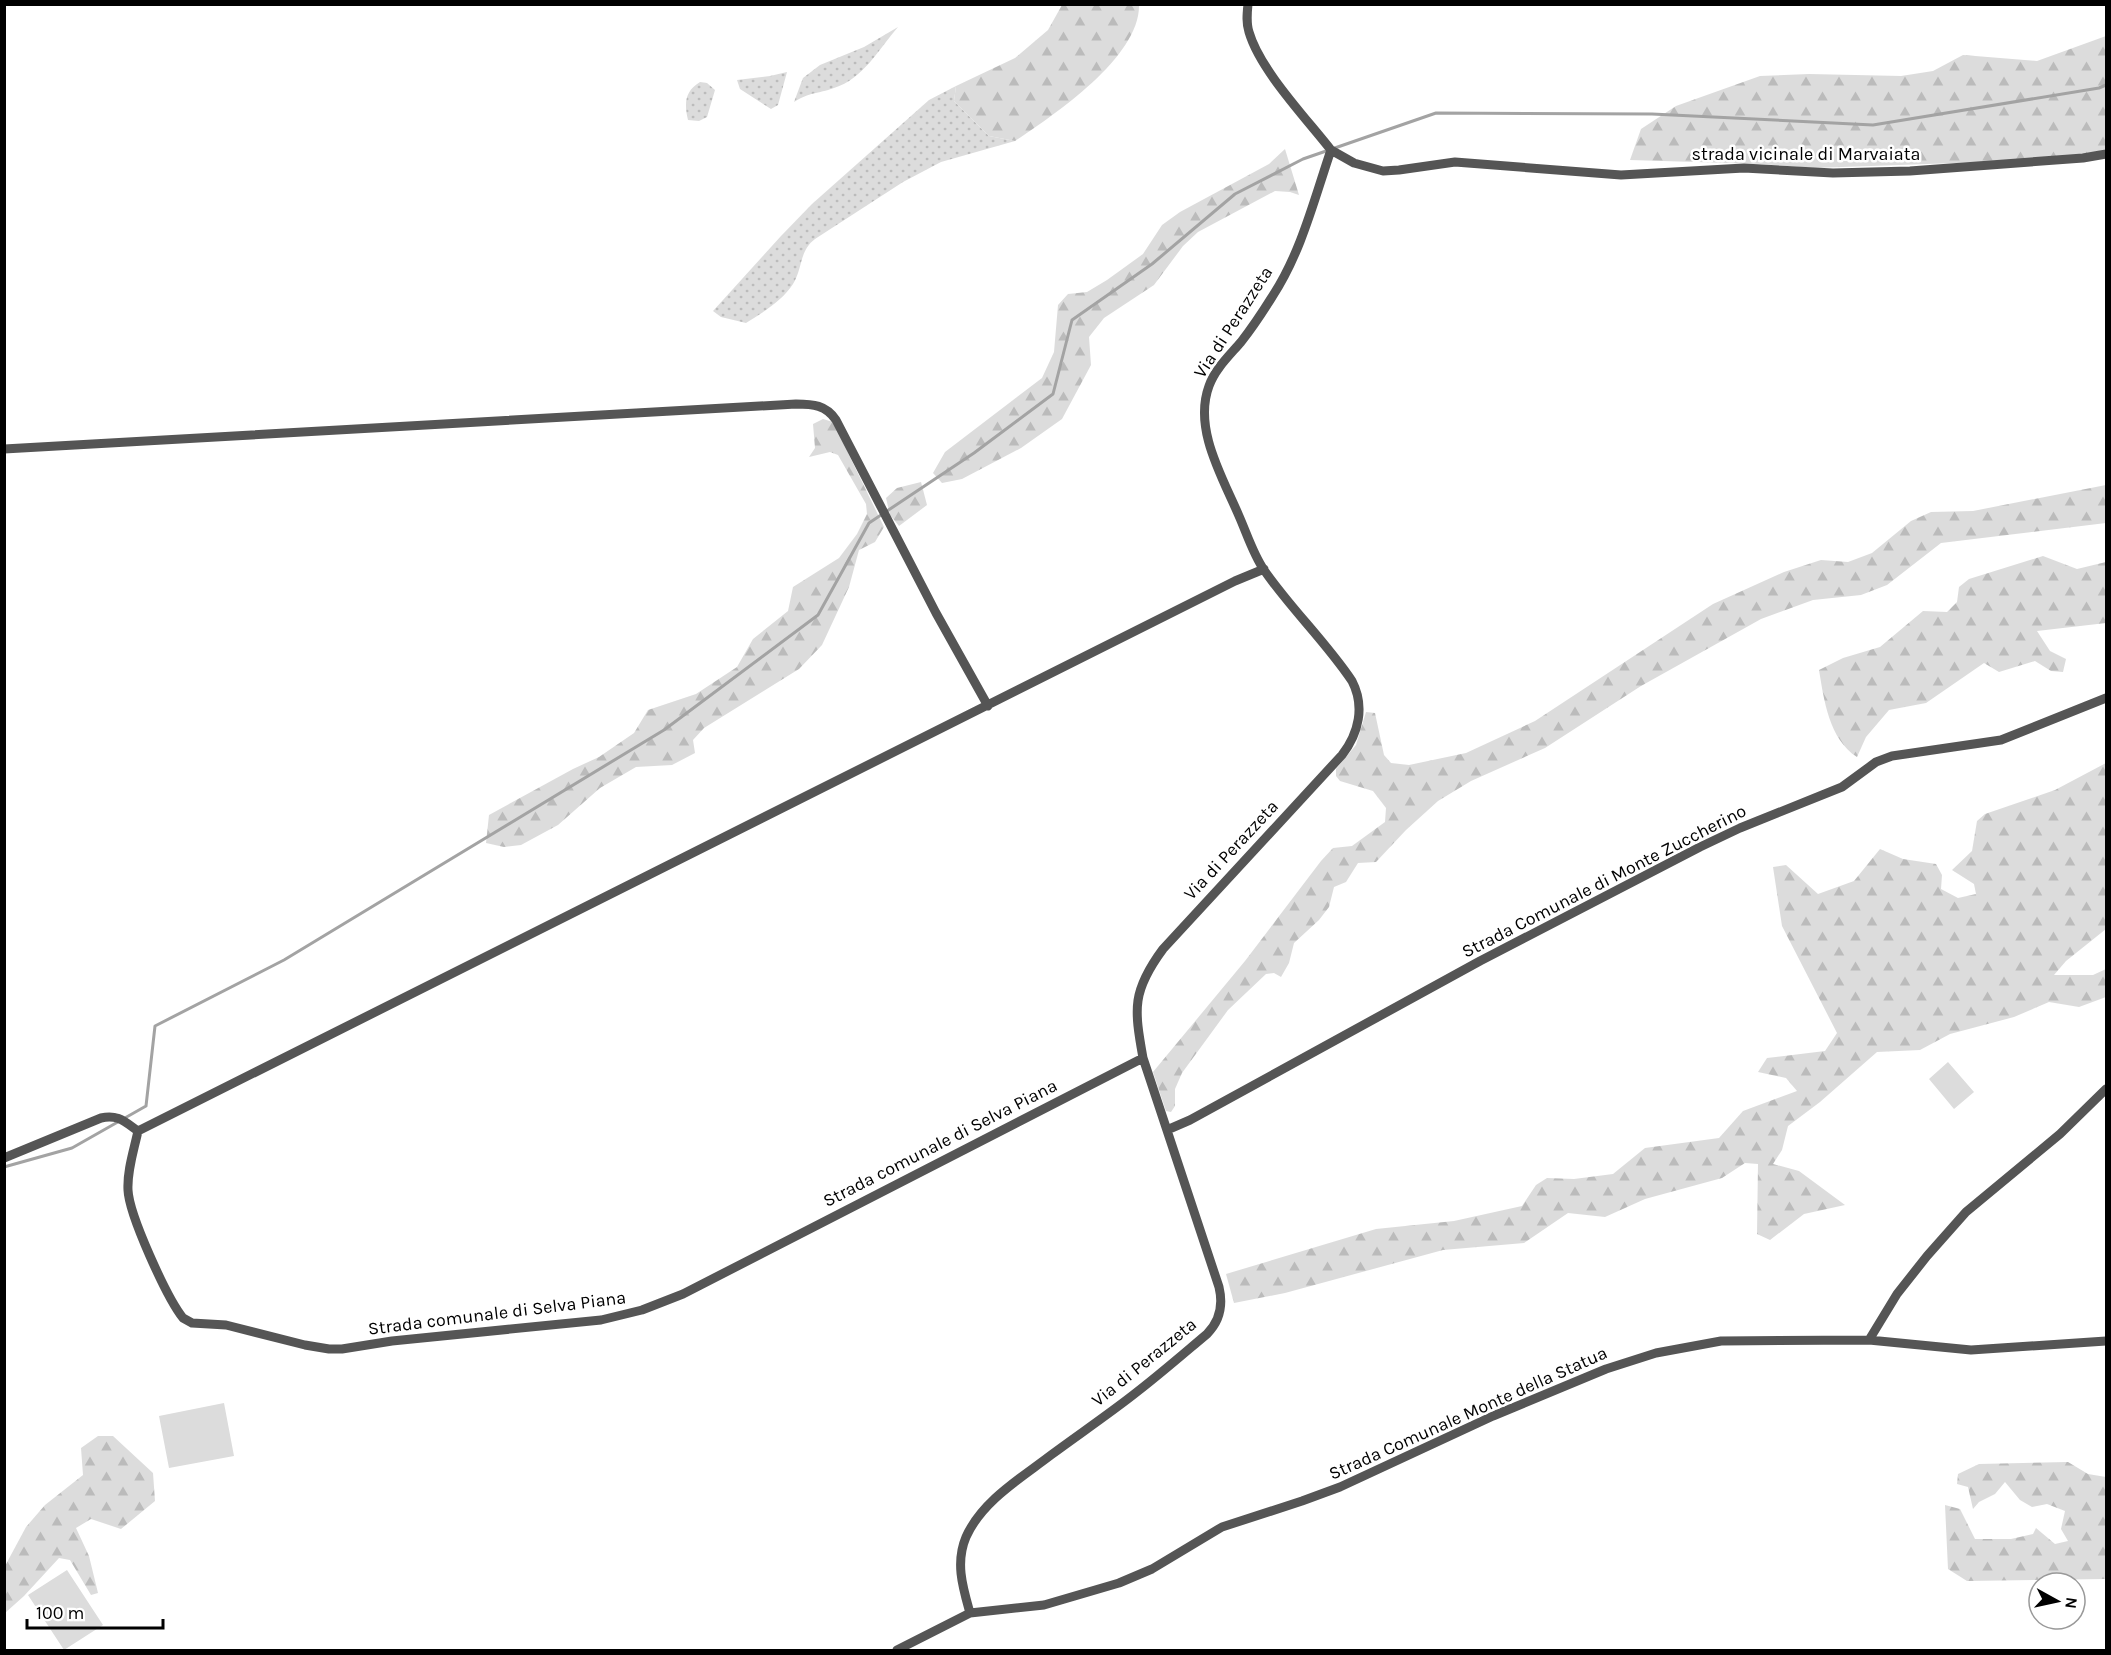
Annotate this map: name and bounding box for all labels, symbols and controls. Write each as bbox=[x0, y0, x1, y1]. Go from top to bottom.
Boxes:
street label: strada vicinale di Marvaiata bbox=[1692, 143, 1920, 165]
street label: Via di Perazzeta bbox=[1189, 262, 1277, 382]
street label: Via di Perazzeta bbox=[1179, 795, 1283, 905]
street label: Strada Comunale di Monte Zuccherino bbox=[1458, 799, 1750, 963]
street label: Strada comunale di Selva Piana bbox=[819, 1074, 1061, 1212]
street label: Strada comunale di Selva Piana bbox=[367, 1286, 627, 1340]
street label: Via di Perazzeta bbox=[1087, 1313, 1201, 1411]
street label: Strada Comunale Monte della Statua bbox=[1325, 1341, 1611, 1485]
north arrow bbox=[2027, 1571, 2087, 1631]
scale bar bbox=[27, 1592, 164, 1630]
text: N bbox=[2061, 1596, 2082, 1610]
text: 100 m bbox=[36, 1602, 84, 1624]

